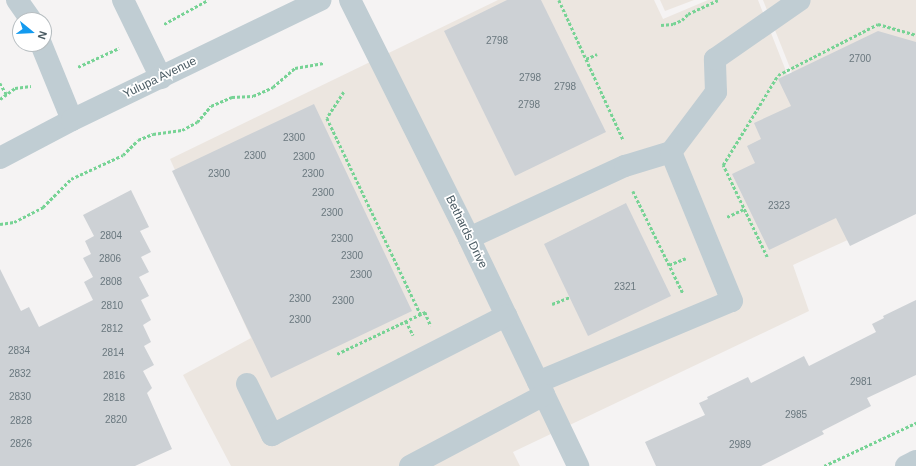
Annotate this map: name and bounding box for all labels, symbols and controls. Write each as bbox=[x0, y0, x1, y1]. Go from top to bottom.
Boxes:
north arrow bbox=[12, 12, 52, 52]
text: N bbox=[36, 30, 49, 41]
house number: 2798 bbox=[486, 35, 508, 47]
house number: 2700 bbox=[849, 53, 871, 65]
street label: Yulupa Avenue bbox=[121, 54, 199, 102]
house number: 2798 bbox=[519, 72, 541, 84]
house number: 2798 bbox=[554, 81, 576, 93]
house number: 2798 bbox=[518, 99, 540, 111]
house number: 2300 bbox=[283, 132, 305, 144]
house number: 2300 bbox=[244, 150, 266, 162]
house number: 2300 bbox=[293, 151, 315, 163]
house number: 2300 bbox=[208, 168, 230, 180]
house number: 2300 bbox=[302, 168, 324, 180]
house number: 2300 bbox=[312, 187, 334, 199]
street label: Bethards Drive bbox=[442, 193, 490, 271]
house number: 2323 bbox=[768, 200, 790, 212]
house number: 2300 bbox=[321, 207, 343, 219]
house number: 2804 bbox=[100, 230, 122, 242]
house number: 2300 bbox=[331, 233, 353, 245]
house number: 2300 bbox=[341, 250, 363, 262]
house number: 2806 bbox=[99, 253, 121, 265]
house number: 2300 bbox=[350, 269, 372, 281]
house number: 2808 bbox=[100, 276, 122, 288]
house number: 2321 bbox=[614, 281, 636, 293]
house number: 2300 bbox=[289, 293, 311, 305]
house number: 2300 bbox=[332, 295, 354, 307]
house number: 2810 bbox=[101, 300, 123, 312]
house number: 2300 bbox=[289, 314, 311, 326]
house number: 2812 bbox=[101, 323, 123, 335]
house number: 2834 bbox=[8, 345, 30, 357]
house number: 2814 bbox=[102, 347, 124, 359]
house number: 2832 bbox=[9, 368, 31, 380]
house number: 2816 bbox=[103, 370, 125, 382]
house number: 2981 bbox=[850, 376, 872, 388]
house number: 2830 bbox=[9, 391, 31, 403]
house number: 2818 bbox=[103, 392, 125, 404]
house number: 2985 bbox=[785, 409, 807, 421]
house number: 2820 bbox=[105, 414, 127, 426]
house number: 2828 bbox=[10, 415, 32, 427]
house number: 2826 bbox=[10, 438, 32, 450]
house number: 2989 bbox=[729, 439, 751, 451]

